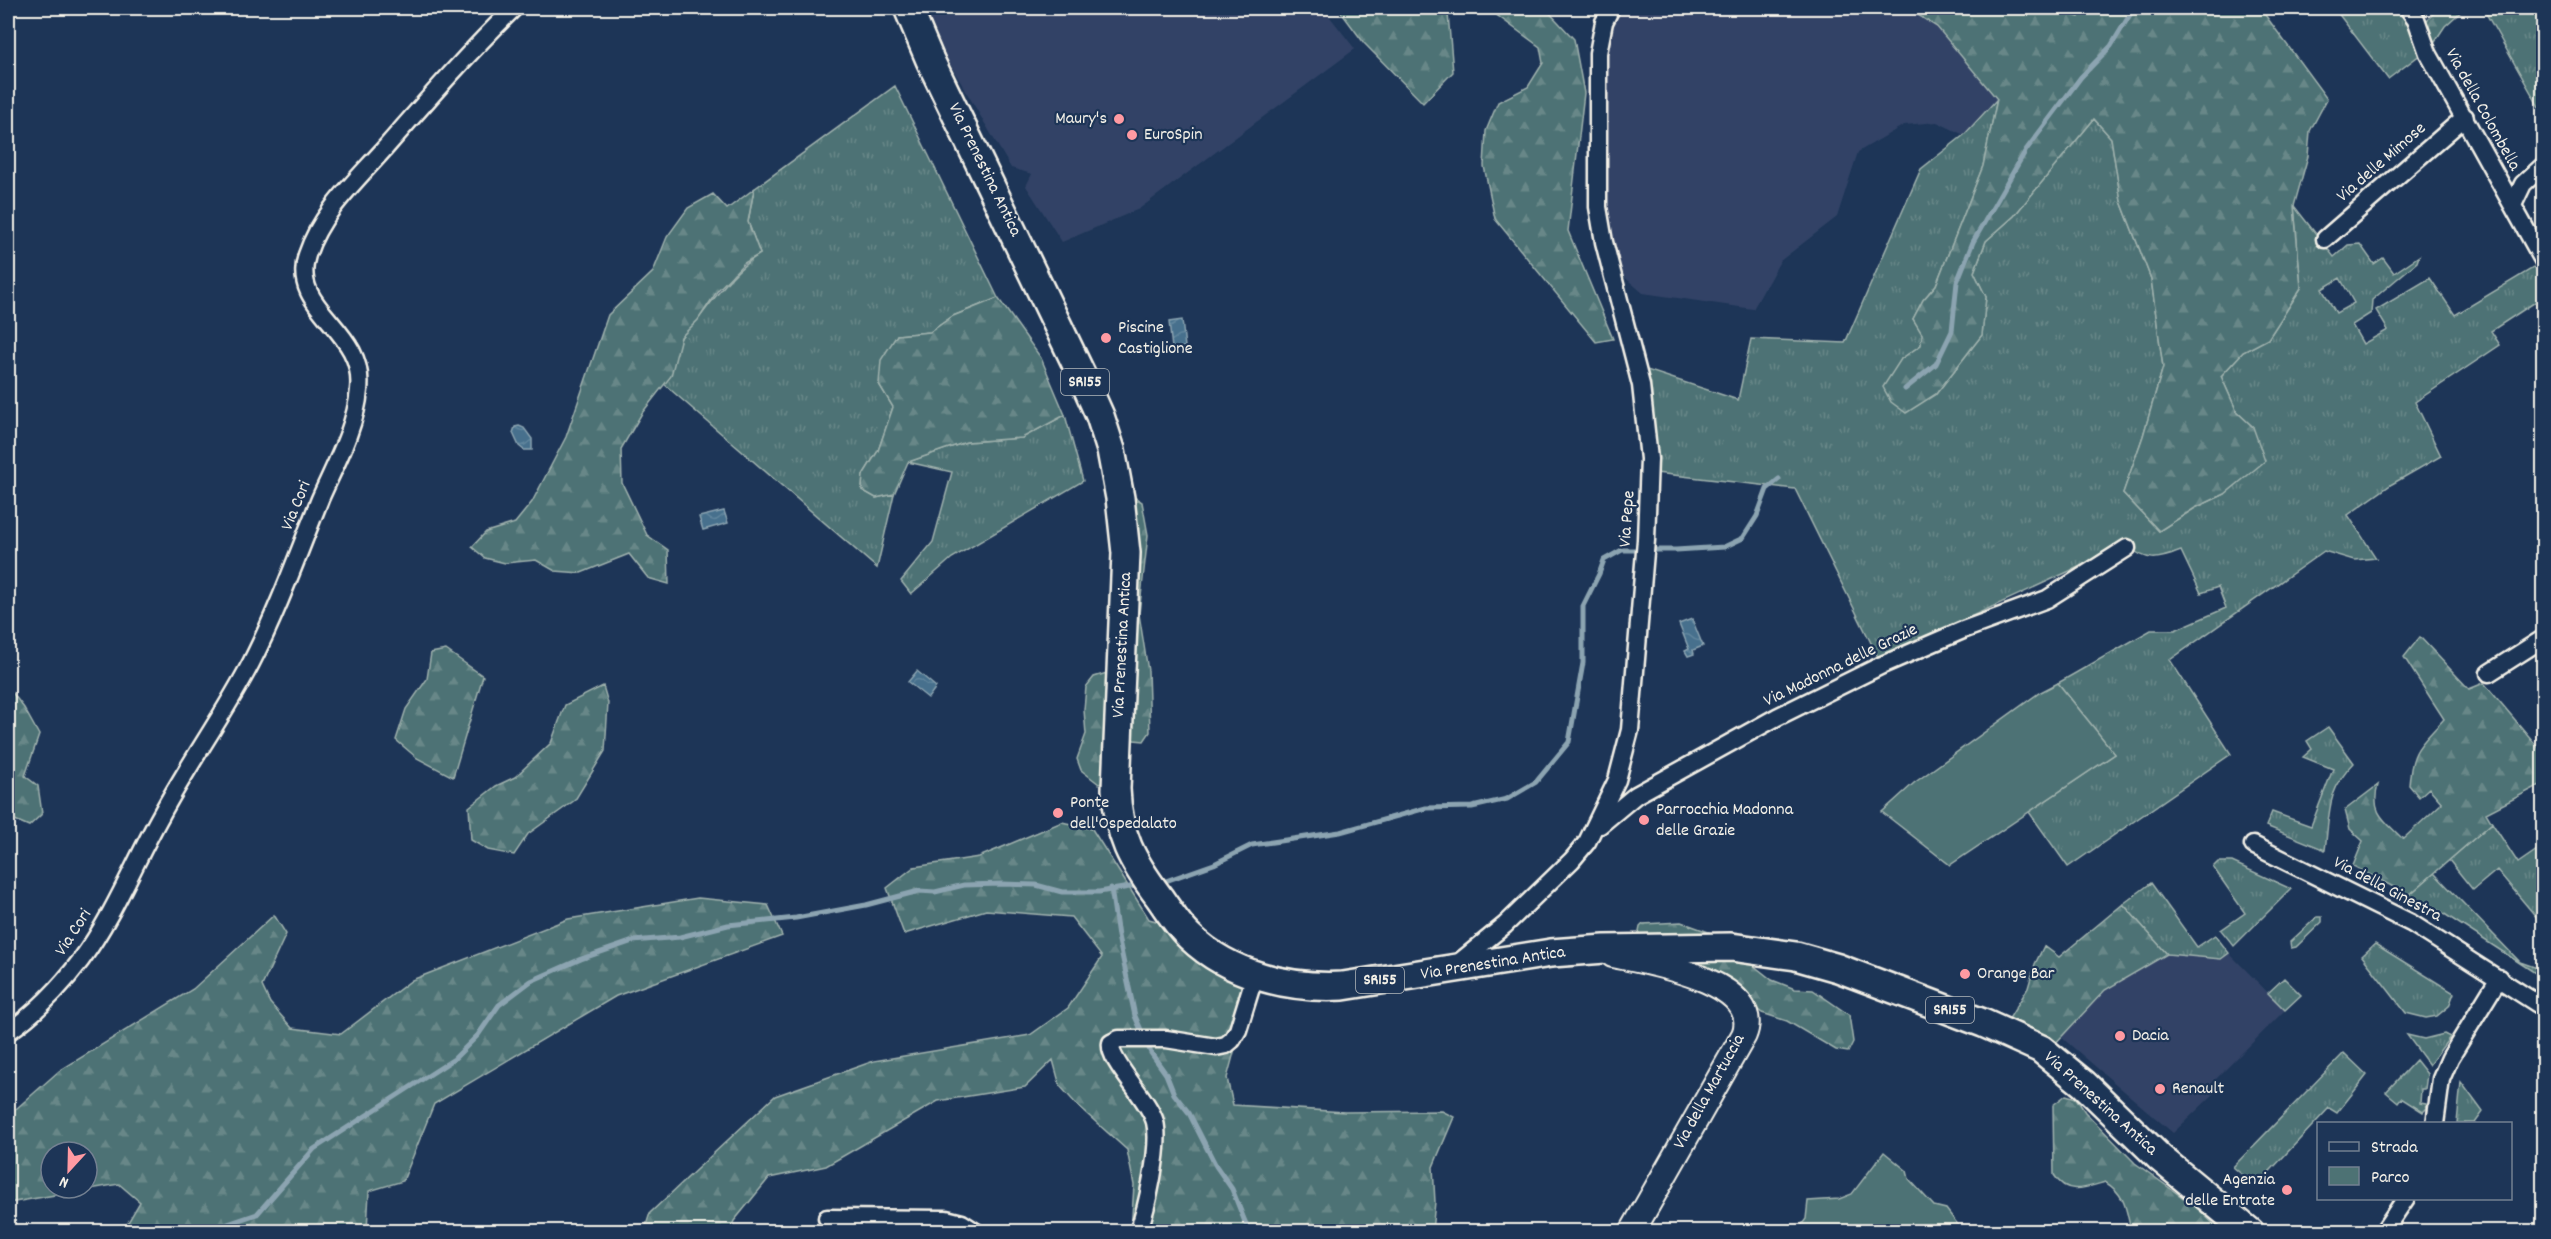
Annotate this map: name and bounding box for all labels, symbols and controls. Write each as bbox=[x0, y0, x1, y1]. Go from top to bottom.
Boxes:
street label: Via della Colombella bbox=[2438, 44, 2526, 176]
street label: Via Prenestina Antica bbox=[941, 99, 1027, 241]
place label: Maury's bbox=[1055, 107, 1107, 132]
marker: Maury's bbox=[1112, 112, 1126, 126]
street label: Via delle Mimose bbox=[2332, 117, 2432, 209]
place label: EuroSpin bbox=[1144, 123, 1202, 148]
marker: EuroSpin bbox=[1125, 128, 1139, 142]
place label: Piscine Castiglione bbox=[1118, 316, 1193, 362]
marker: Piscine Castiglione bbox=[1099, 331, 1113, 345]
road number: SR155 bbox=[1061, 369, 1109, 395]
street label: Via Cori bbox=[276, 477, 318, 535]
street label: Via Pepe bbox=[1614, 490, 1642, 548]
street label: Via Prenestina Antica bbox=[1107, 571, 1139, 718]
street label: Via Madonna delle Grazie bbox=[1760, 618, 1922, 714]
place label: Ponte dell'Ospedalato bbox=[1070, 791, 1177, 837]
place label: Parrocchia Madonna delle Grazie bbox=[1656, 798, 1794, 844]
marker: Ponte dell'Ospedalato bbox=[1051, 806, 1065, 820]
marker: Parrocchia Madonna delle Grazie bbox=[1637, 813, 1651, 827]
street label: Via della Ginestra bbox=[2328, 851, 2446, 929]
street label: Via Cori bbox=[50, 905, 98, 961]
street label: Via Prenestina Antica bbox=[1419, 940, 1567, 988]
place label: Orange Bar bbox=[1977, 962, 2055, 987]
road number: SR155 bbox=[1356, 967, 1404, 993]
marker: Orange Bar bbox=[1958, 967, 1972, 981]
road number: SR155 bbox=[1926, 997, 1974, 1023]
place label: Dacia bbox=[2132, 1024, 2169, 1049]
street label: Via della Martuccia bbox=[1668, 1029, 1752, 1154]
marker: Dacia bbox=[2113, 1029, 2127, 1043]
street label: Via Prenestina Antica bbox=[2038, 1046, 2163, 1162]
place label: Renault bbox=[2172, 1077, 2224, 1102]
marker: Renault bbox=[2153, 1082, 2167, 1096]
legend bbox=[2317, 1122, 2512, 1200]
text: Strada bbox=[2371, 1136, 2418, 1161]
north arrow bbox=[39, 1140, 99, 1200]
text: Parco bbox=[2371, 1166, 2410, 1191]
place label: Agenzia delle Entrate bbox=[2185, 1168, 2276, 1214]
text: N bbox=[56, 1169, 72, 1194]
marker: Agenzia delle Entrate bbox=[2280, 1183, 2294, 1197]

